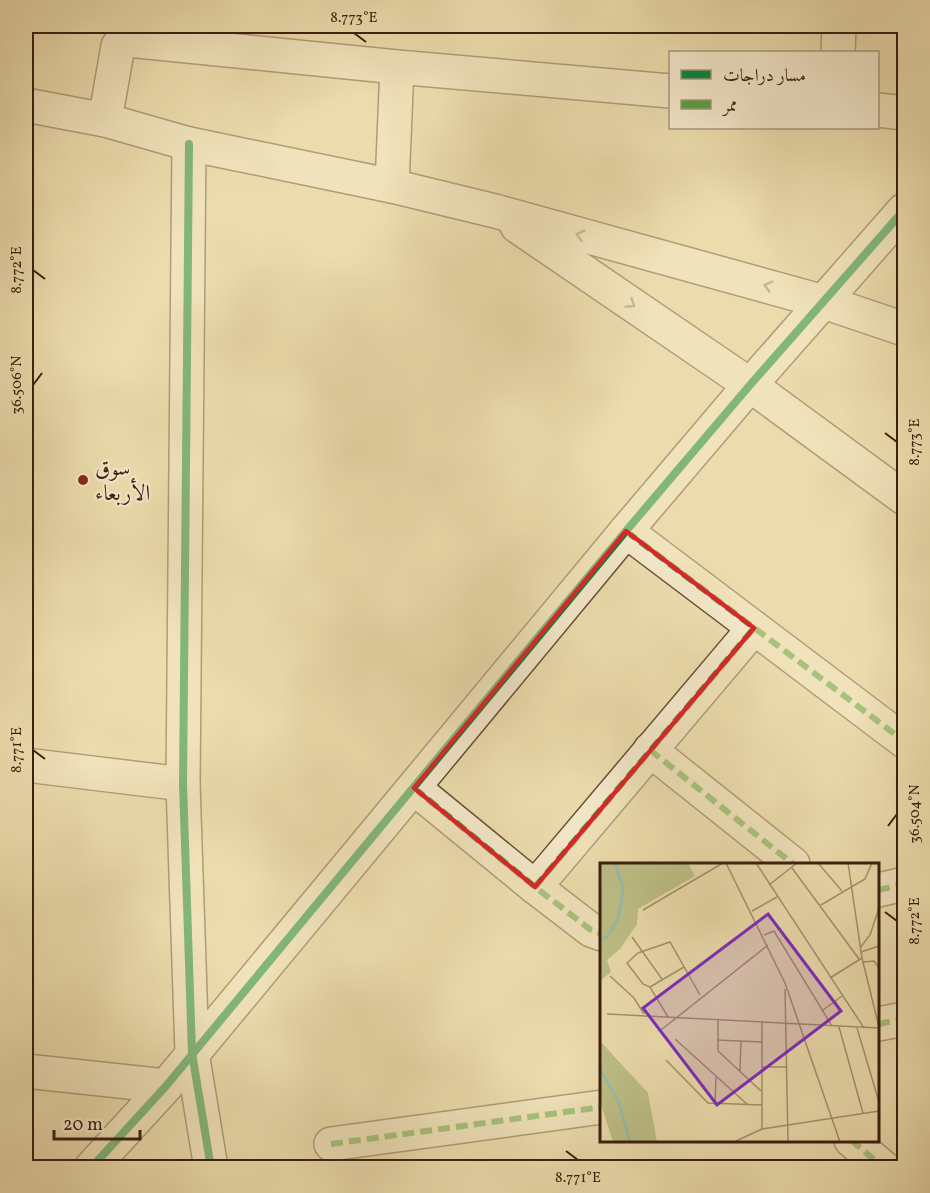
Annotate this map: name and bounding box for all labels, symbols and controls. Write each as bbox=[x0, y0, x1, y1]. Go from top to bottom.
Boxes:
text: 8.773°E bbox=[330, 8, 378, 29]
legend bbox=[669, 51, 879, 129]
text: مسار دراجات bbox=[723, 64, 806, 89]
text: ممر bbox=[721, 94, 737, 119]
one-way arrow bbox=[575, 229, 585, 242]
text: 8.772°E bbox=[7, 246, 28, 294]
one-way arrow bbox=[763, 281, 773, 293]
one-way arrow bbox=[624, 296, 635, 307]
text: 36.506°N bbox=[7, 356, 28, 414]
text: 8.773°E bbox=[905, 418, 926, 466]
place label: سوق الأربعاء bbox=[95, 454, 150, 510]
marker: سوق الأربعاء bbox=[76, 473, 90, 487]
text: 8.771°E bbox=[7, 727, 28, 773]
text: 36.504°N bbox=[905, 784, 926, 844]
inset map bbox=[600, 863, 879, 1142]
text: 8.772°E bbox=[905, 897, 926, 945]
scale bar bbox=[54, 1103, 140, 1141]
text: 20 m bbox=[63, 1113, 103, 1138]
text: 8.771°E bbox=[555, 1168, 601, 1189]

